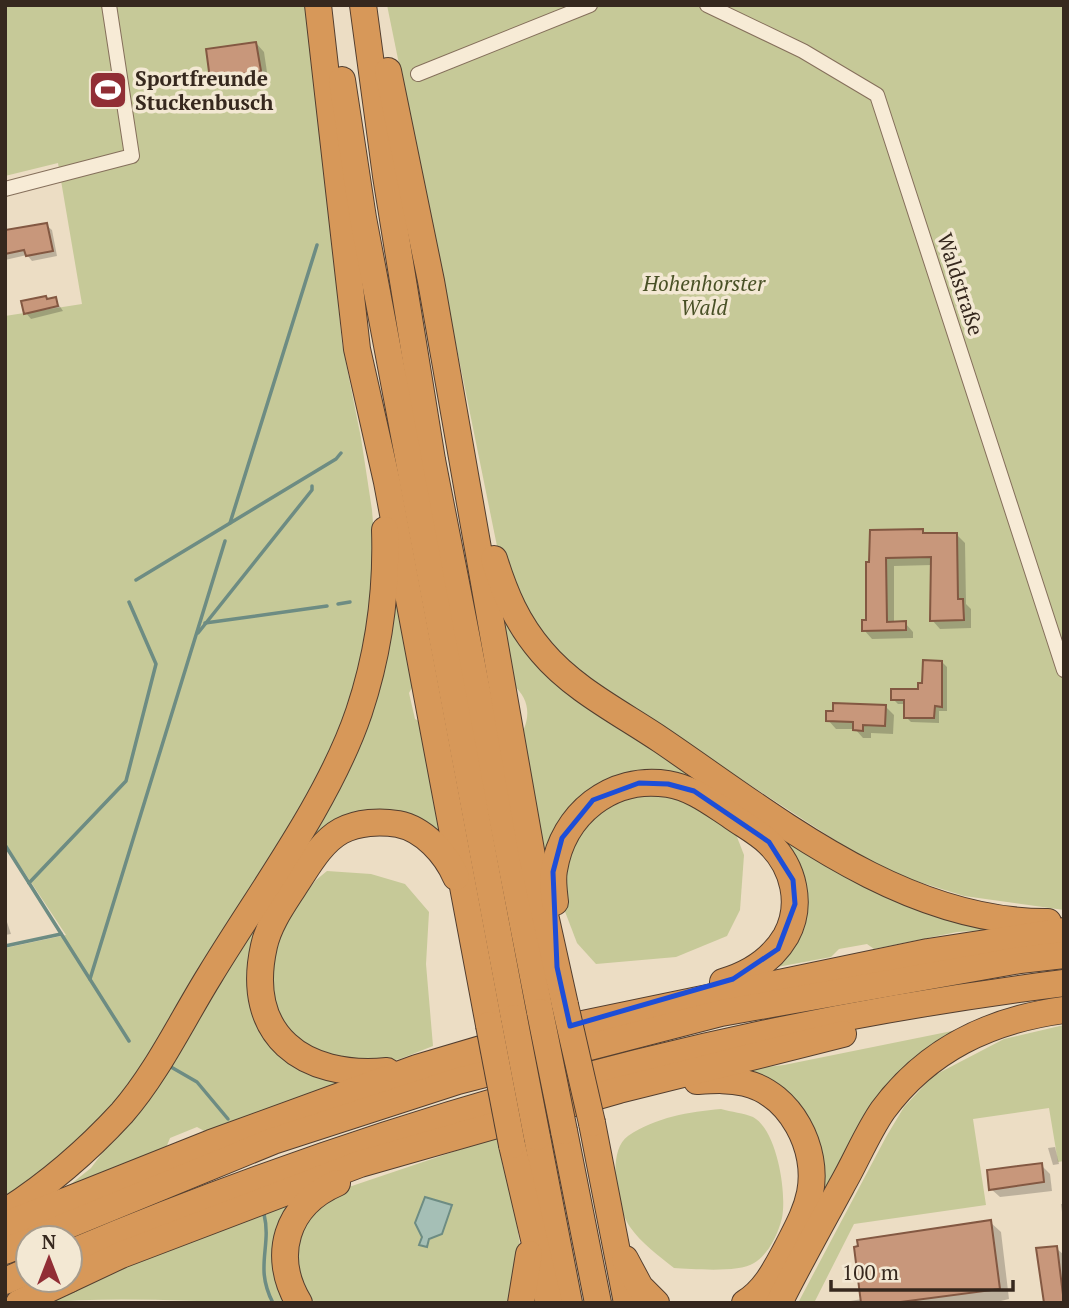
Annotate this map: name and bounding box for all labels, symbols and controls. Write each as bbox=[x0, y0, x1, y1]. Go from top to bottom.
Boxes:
place label: Sportfreunde Stuckenbusch bbox=[135, 64, 274, 116]
sports icon: Sportfreunde Stuckenbusch bbox=[87, 69, 129, 111]
street label: Waldstraße bbox=[931, 229, 991, 339]
park label: Hohenhorster Wald bbox=[642, 269, 766, 321]
north arrow bbox=[14, 1224, 84, 1294]
text: N bbox=[42, 1229, 57, 1254]
scale bar bbox=[831, 1248, 1013, 1292]
text: 100 m bbox=[842, 1258, 899, 1286]

